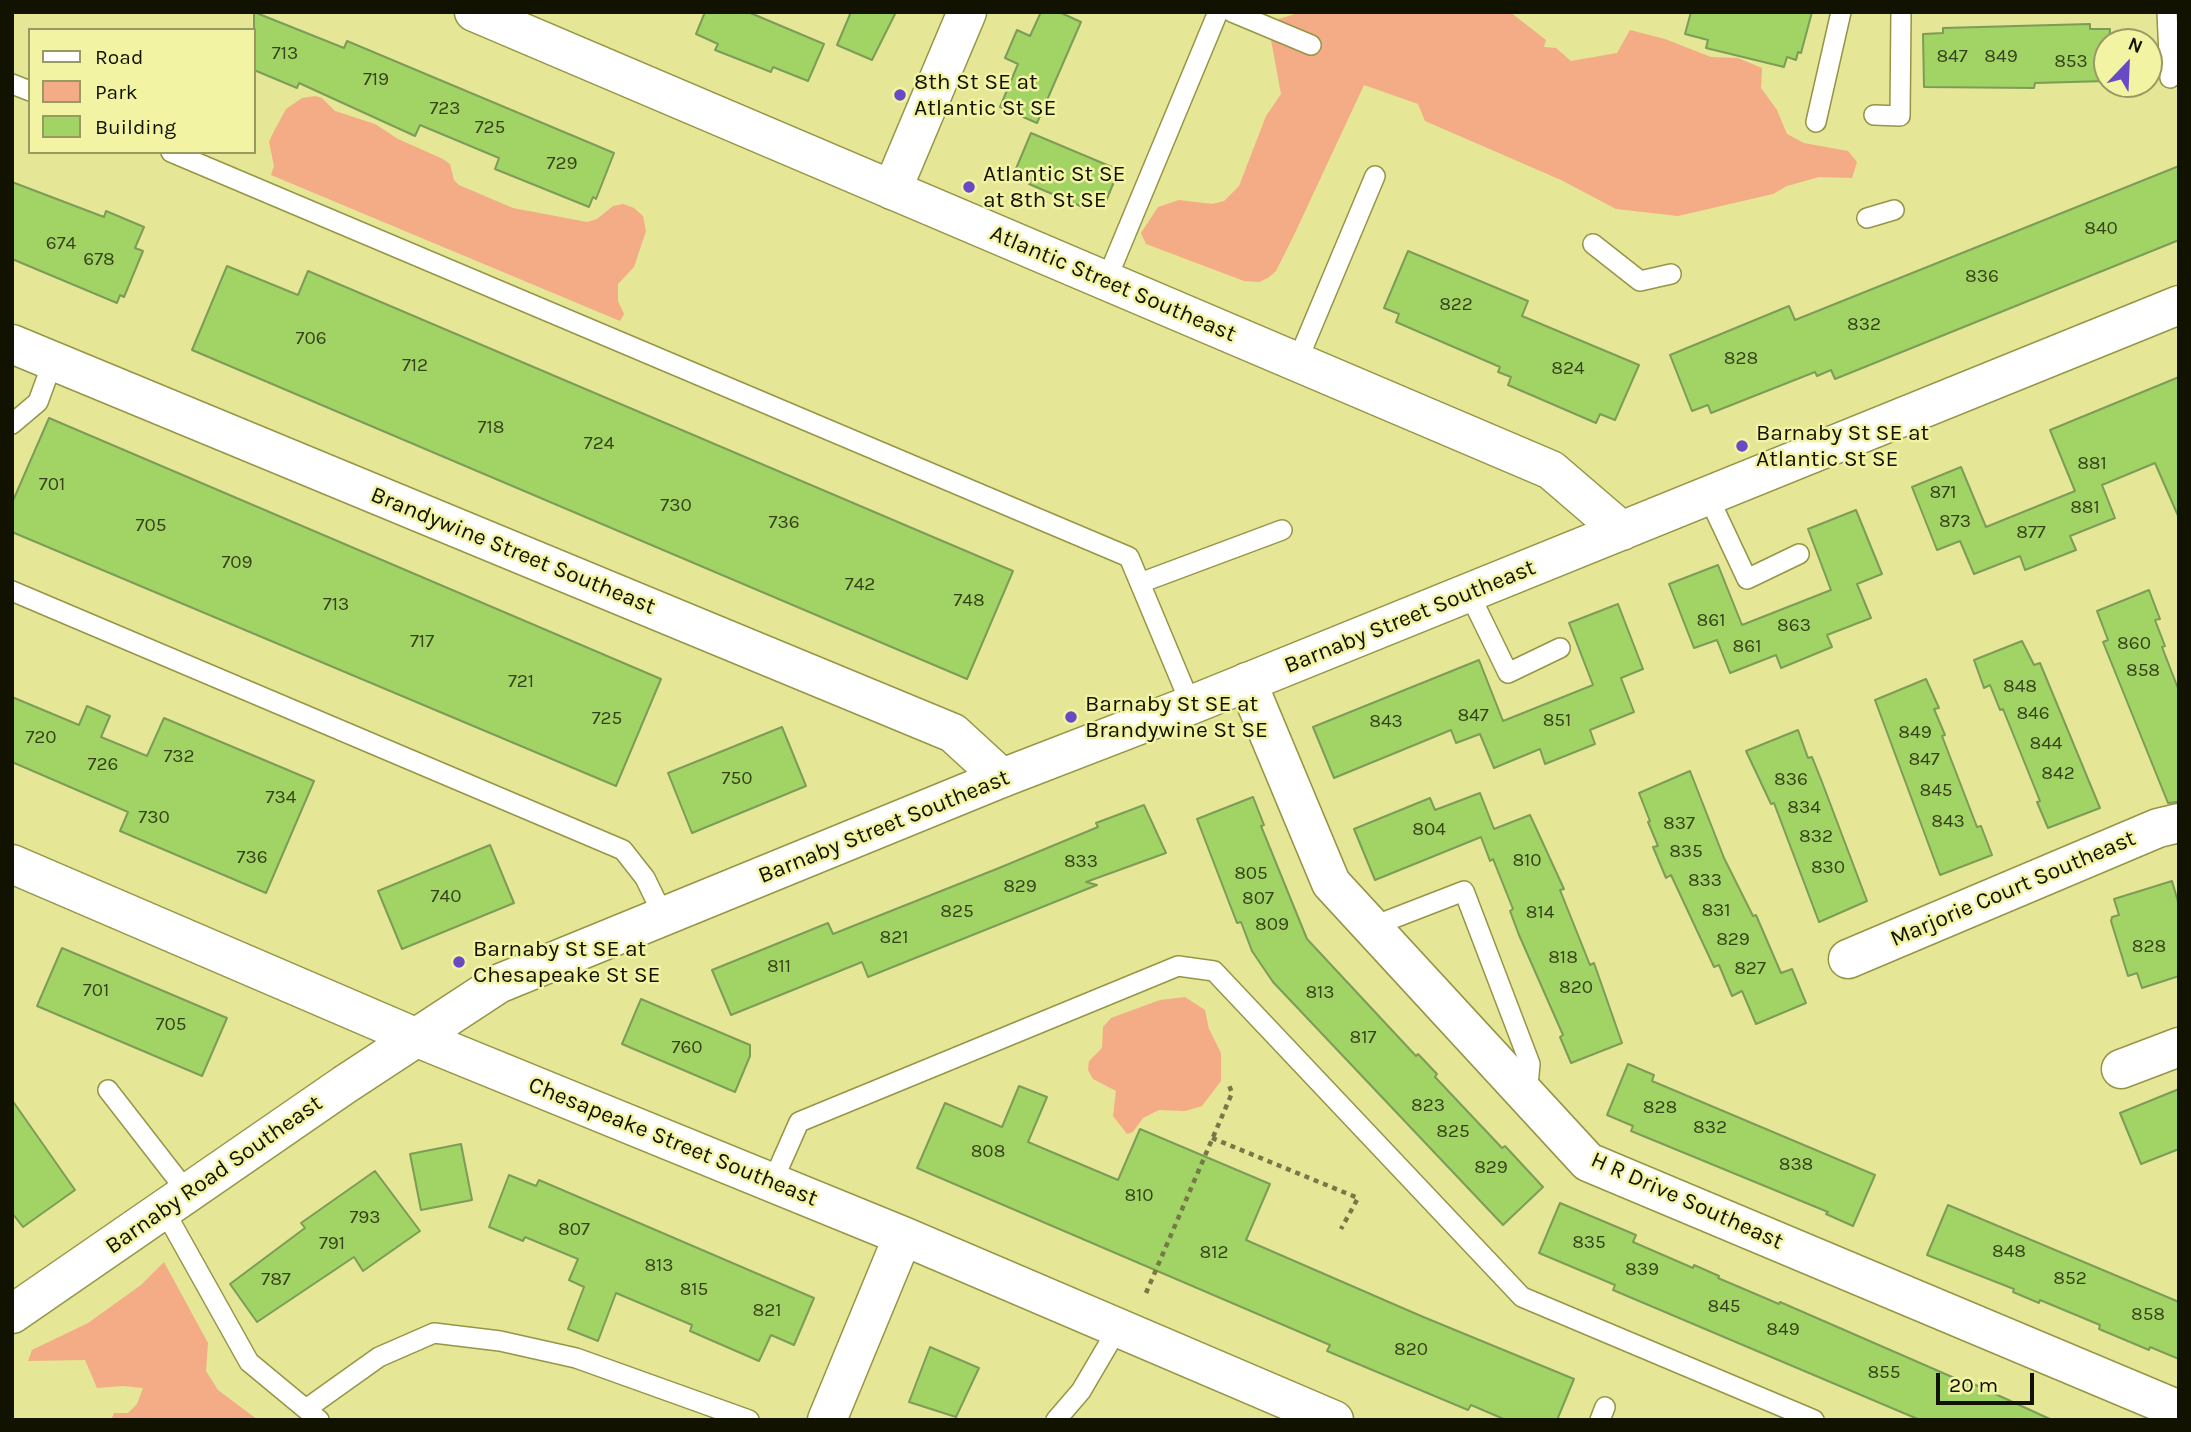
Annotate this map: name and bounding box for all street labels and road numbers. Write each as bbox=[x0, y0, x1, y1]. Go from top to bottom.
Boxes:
street label: Atlantic Street Southeast bbox=[986, 220, 1240, 348]
street label: Brandywine Street Southeast bbox=[366, 481, 660, 621]
street label: Barnaby Street Southeast bbox=[1280, 554, 1540, 680]
street label: Barnaby Street Southeast bbox=[754, 764, 1014, 890]
street label: Marjorie Court Southeast bbox=[1886, 825, 2140, 953]
street label: Chesapeake Street Southeast bbox=[524, 1071, 822, 1213]
street label: Barnaby Road Southeast bbox=[100, 1090, 328, 1260]
street label: H R Drive Southeast bbox=[1587, 1146, 1787, 1256]

